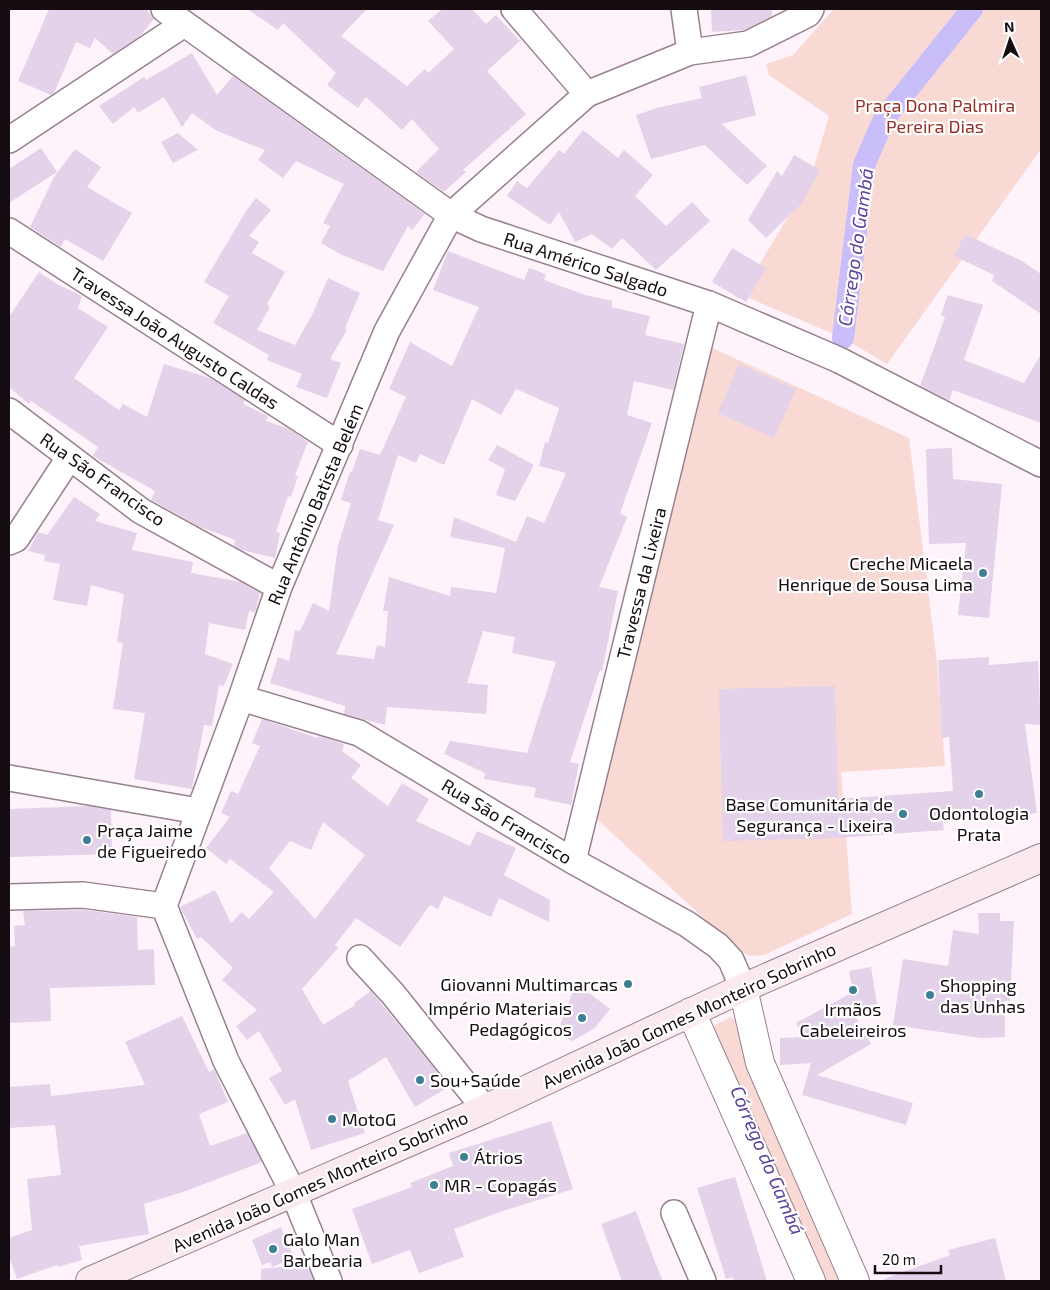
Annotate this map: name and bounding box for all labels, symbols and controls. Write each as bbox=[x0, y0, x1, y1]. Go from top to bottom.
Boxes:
north arrow bbox=[985, 15, 1035, 65]
text: N bbox=[1004, 18, 1015, 35]
park label: Praça Dona Palmira Pereira Dias bbox=[855, 94, 1015, 137]
water label: Córrego do Gambá bbox=[833, 167, 877, 327]
street label: Rua Américo Salgado bbox=[501, 227, 671, 301]
street label: Travessa João Augusto Caldas bbox=[67, 262, 283, 414]
street label: Rua Antônio Batista Belém bbox=[263, 400, 367, 608]
street label: Rua São Francisco bbox=[36, 428, 170, 530]
street label: Travessa da Lixeira bbox=[612, 505, 670, 661]
place label: Creche Micaela Henrique de Sousa Lima bbox=[778, 552, 973, 595]
marker: Creche Micaela Henrique de Sousa Lima bbox=[977, 567, 989, 579]
street label: Rua São Francisco bbox=[438, 774, 576, 868]
marker: Odontologia Prata bbox=[973, 788, 985, 800]
place label: Base Comunitária de Segurança - Lixeira bbox=[725, 793, 893, 837]
place label: Odontologia Prata bbox=[929, 802, 1029, 845]
marker: Base Comunitária de Segurança - Lixeira bbox=[897, 808, 909, 820]
place label: Praça Jaime de Figueiredo bbox=[97, 819, 207, 862]
marker: Praça Jaime de Figueiredo bbox=[81, 834, 93, 846]
street label: Avenida João Gomes Monteiro Sobrinho bbox=[539, 937, 839, 1093]
place label: Giovanni Multimarcas bbox=[440, 973, 618, 995]
place label: Shopping das Unhas bbox=[940, 974, 1025, 1017]
marker: Giovanni Multimarcas bbox=[622, 978, 634, 990]
marker: Irmãos Cabeleireiros bbox=[847, 984, 859, 996]
marker: Shopping das Unhas bbox=[924, 989, 936, 1001]
place label: Império Materiais Pedagógicos bbox=[428, 997, 572, 1040]
place label: Irmãos Cabeleireiros bbox=[799, 998, 907, 1041]
marker: Império Materiais Pedagógicos bbox=[576, 1012, 588, 1024]
place label: Sou+Saúde bbox=[430, 1069, 521, 1091]
marker: Sou+Saúde bbox=[414, 1074, 426, 1086]
water label: Córrego do Gambá bbox=[726, 1082, 810, 1238]
street label: Avenida João Gomes Monteiro Sobrinho bbox=[169, 1106, 471, 1256]
place label: MotoG bbox=[342, 1108, 396, 1130]
marker: MotoG bbox=[326, 1113, 338, 1125]
place label: Átrios bbox=[474, 1146, 523, 1168]
marker: Átrios bbox=[458, 1151, 470, 1163]
place label: MR - Copagás bbox=[444, 1174, 557, 1196]
marker: MR - Copagás bbox=[428, 1179, 440, 1191]
place label: Galo Man Barbearia bbox=[283, 1228, 363, 1271]
scale bar bbox=[875, 1242, 941, 1274]
marker: Galo Man Barbearia bbox=[267, 1243, 279, 1255]
text: 20 m bbox=[882, 1250, 916, 1268]

